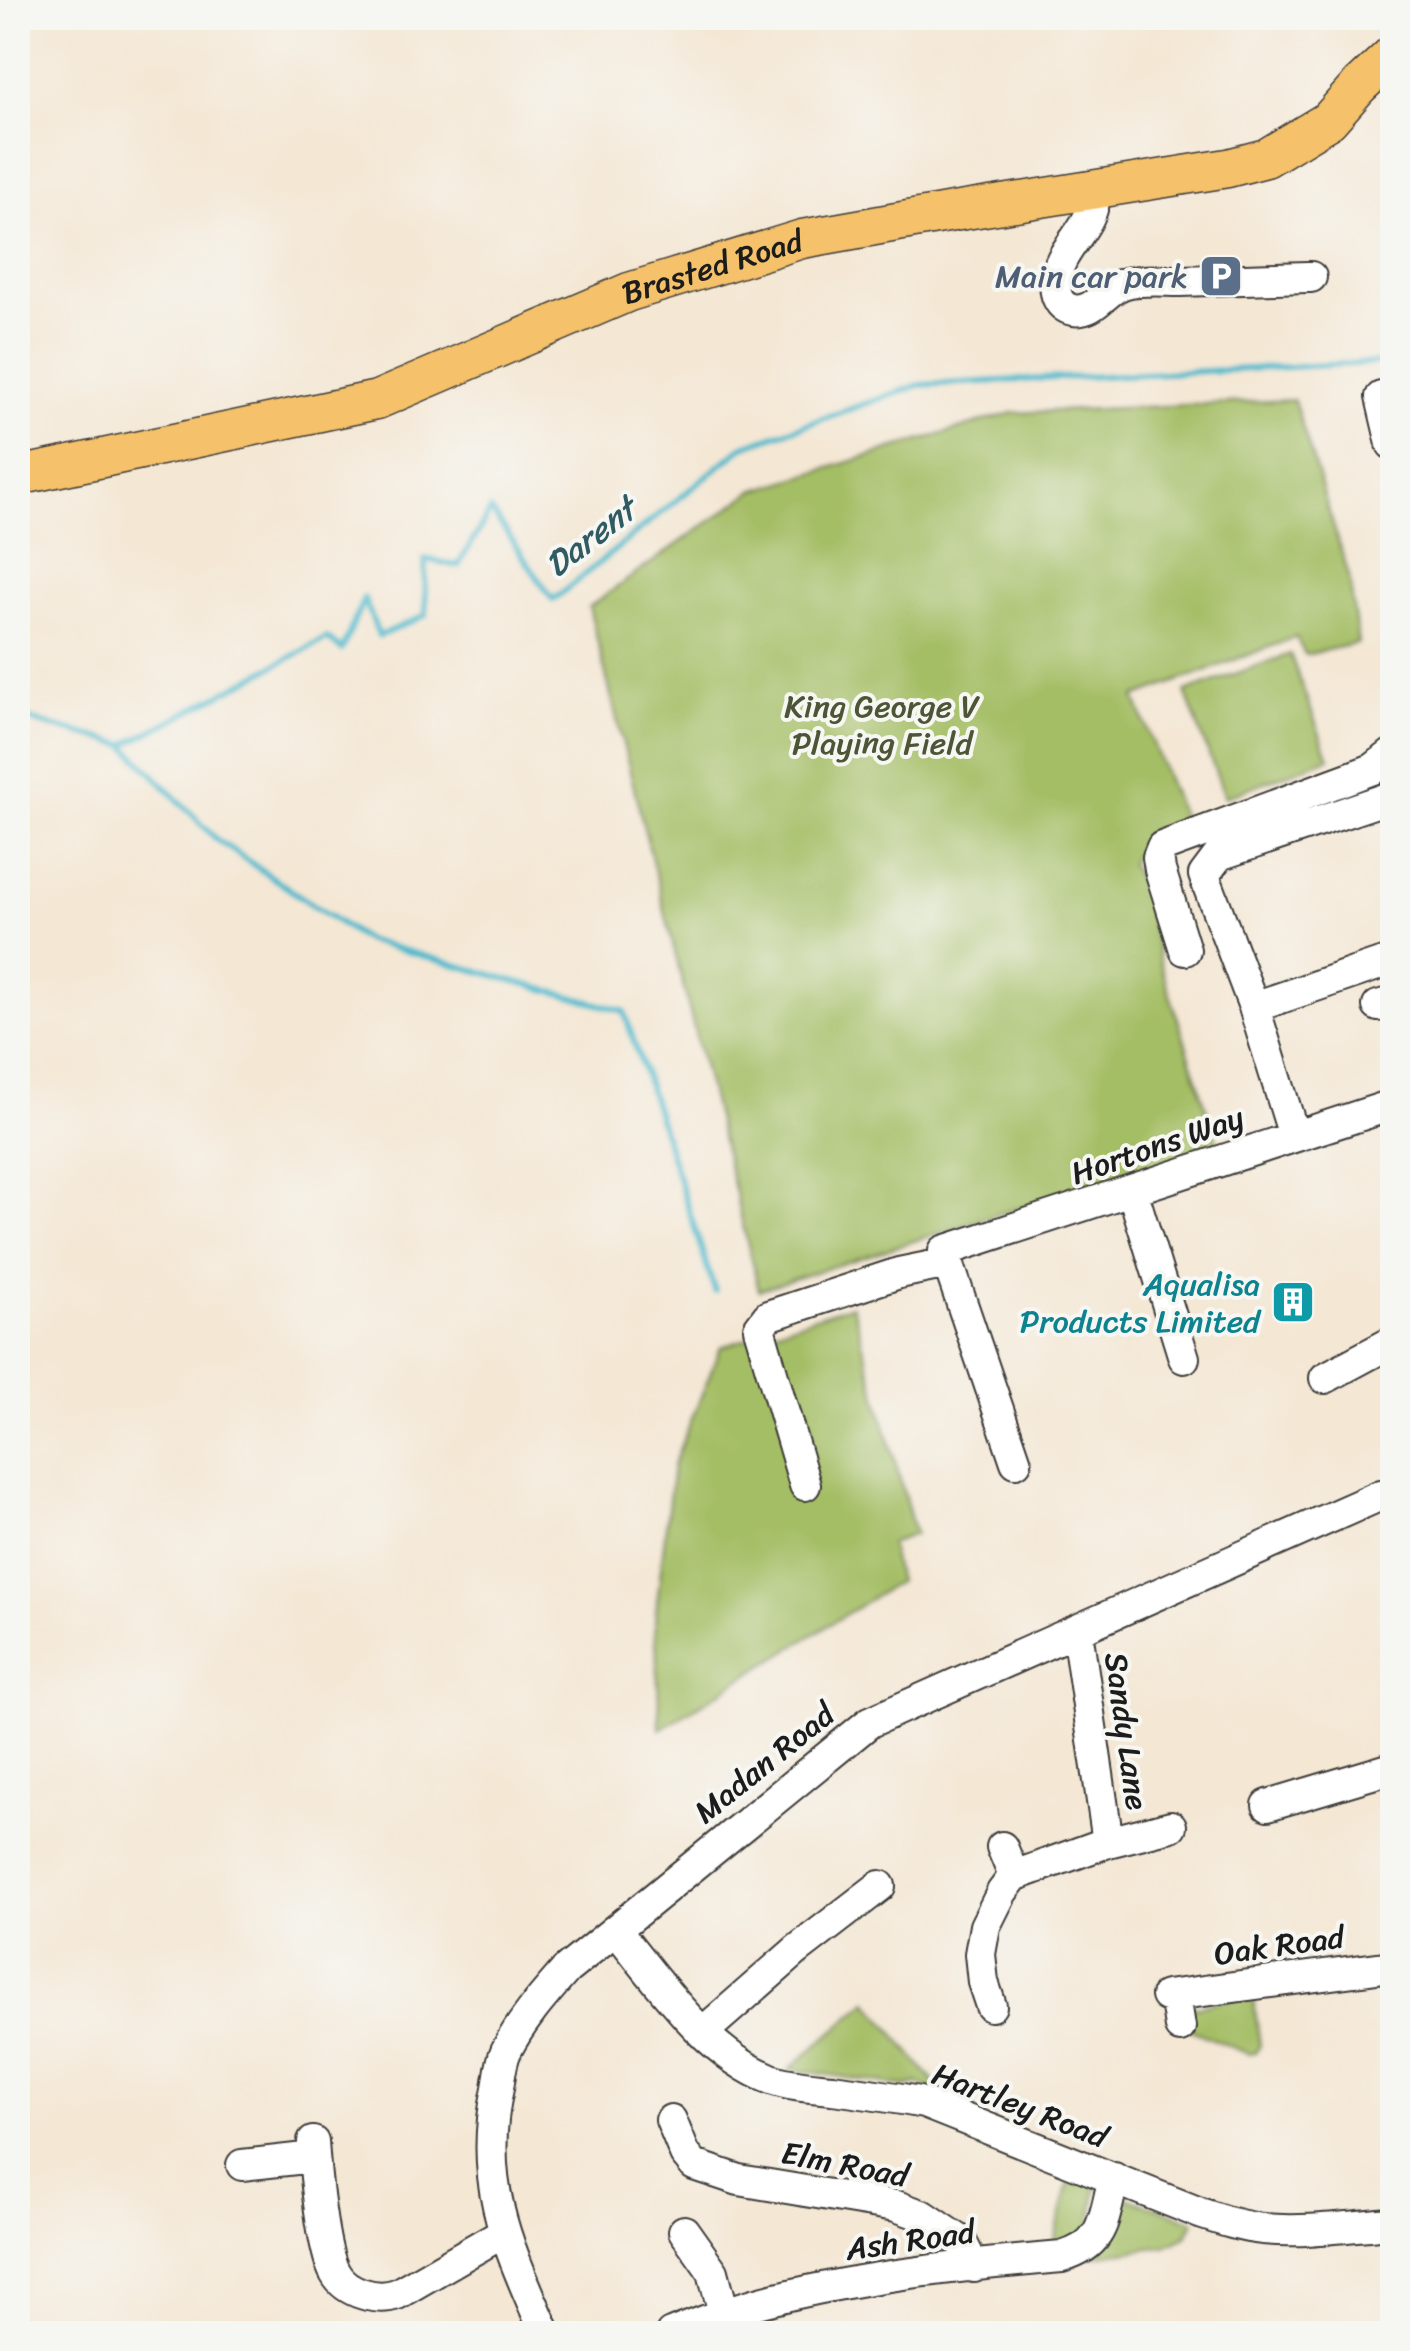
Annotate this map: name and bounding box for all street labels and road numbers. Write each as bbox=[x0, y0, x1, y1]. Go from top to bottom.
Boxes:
street label: Brasted Road bbox=[614, 212, 812, 322]
street label: Hortons Way bbox=[1063, 1089, 1252, 1202]
street label: Sandy Lane bbox=[1087, 1649, 1166, 1814]
street label: Madan Road bbox=[681, 1687, 850, 1839]
street label: Oak Road bbox=[1210, 1908, 1350, 1983]
street label: Hartley Road bbox=[923, 2046, 1118, 2166]
street label: Elm Road bbox=[776, 2124, 915, 2205]
street label: Ash Road bbox=[841, 2203, 980, 2278]

